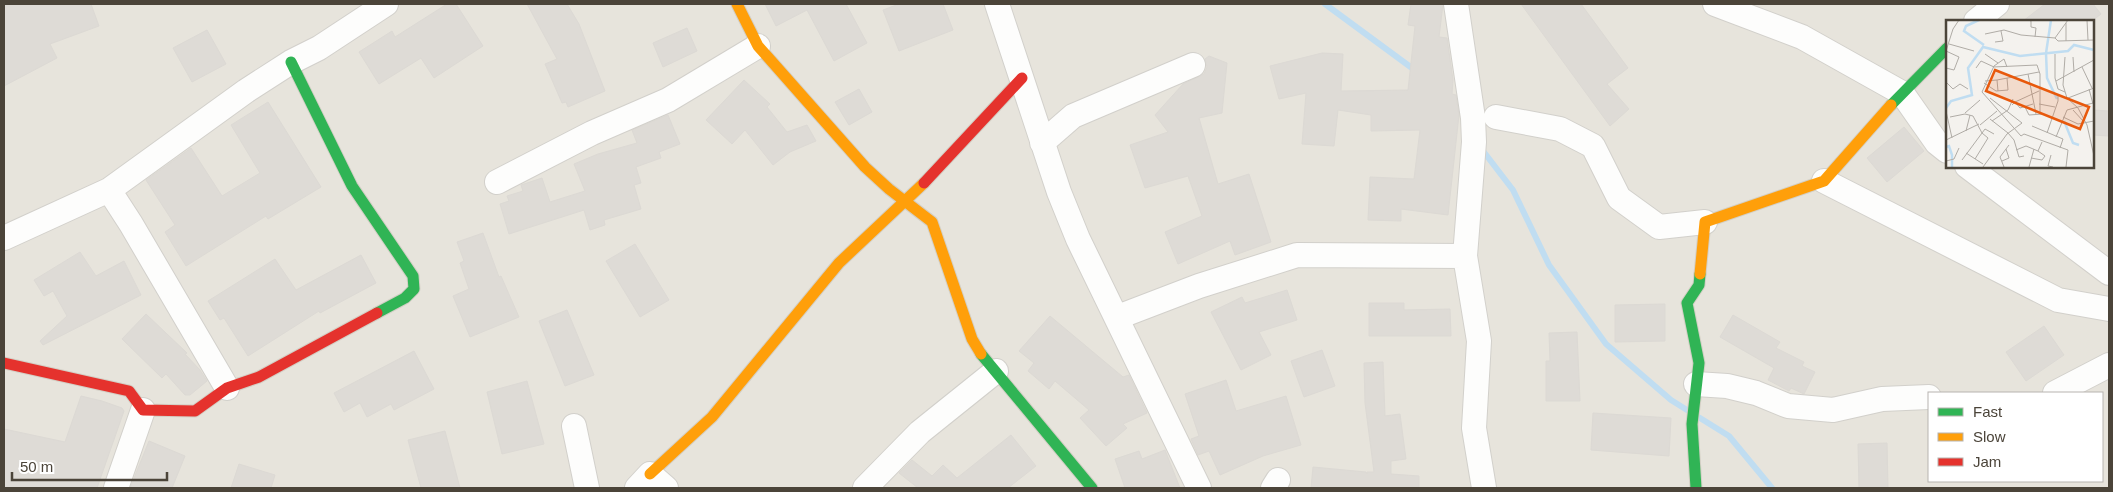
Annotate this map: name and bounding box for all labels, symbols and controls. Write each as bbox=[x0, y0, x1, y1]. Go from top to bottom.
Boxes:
inset map bbox=[1946, 20, 2093, 168]
legend bbox=[1928, 392, 2103, 482]
text: Fast bbox=[1973, 403, 2003, 420]
text: Slow bbox=[1973, 428, 2006, 445]
scale bar bbox=[12, 450, 168, 482]
text: Jam bbox=[1973, 453, 2001, 470]
text: 50 m bbox=[20, 458, 53, 475]

